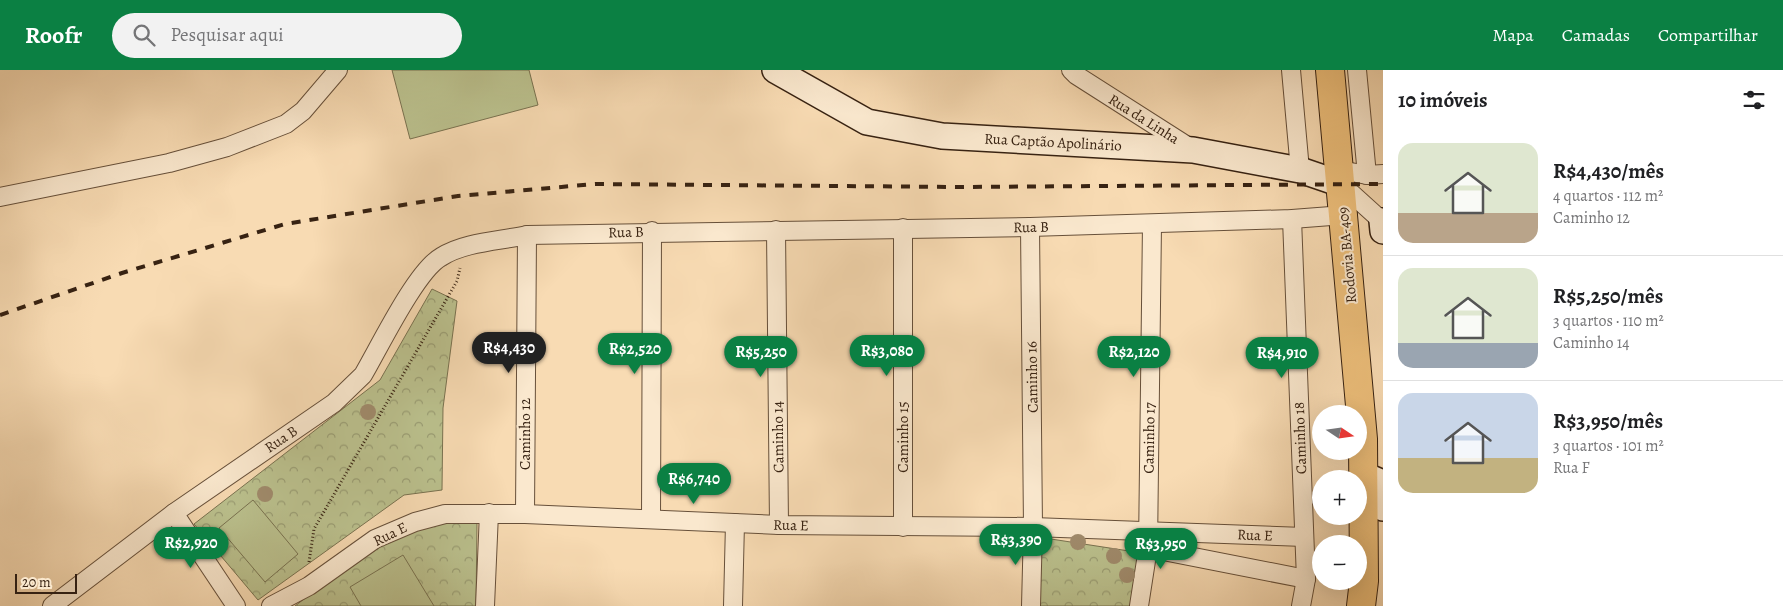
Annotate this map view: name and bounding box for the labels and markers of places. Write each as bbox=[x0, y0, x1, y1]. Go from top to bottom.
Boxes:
pin: R$4,430 bbox=[463, 332, 555, 374]
pin: R$2,520 bbox=[589, 332, 681, 375]
pin: R$3,080 bbox=[841, 334, 933, 377]
pin: R$5,250 bbox=[715, 336, 807, 378]
pin: R$2,120 bbox=[1088, 336, 1180, 378]
pin: R$4,910 bbox=[1236, 336, 1328, 379]
pin: R$6,740 bbox=[648, 462, 740, 505]
pin: R$3,390 bbox=[970, 524, 1062, 566]
pin: R$2,920 bbox=[145, 526, 237, 569]
pin: R$3,950 bbox=[1115, 528, 1207, 570]

